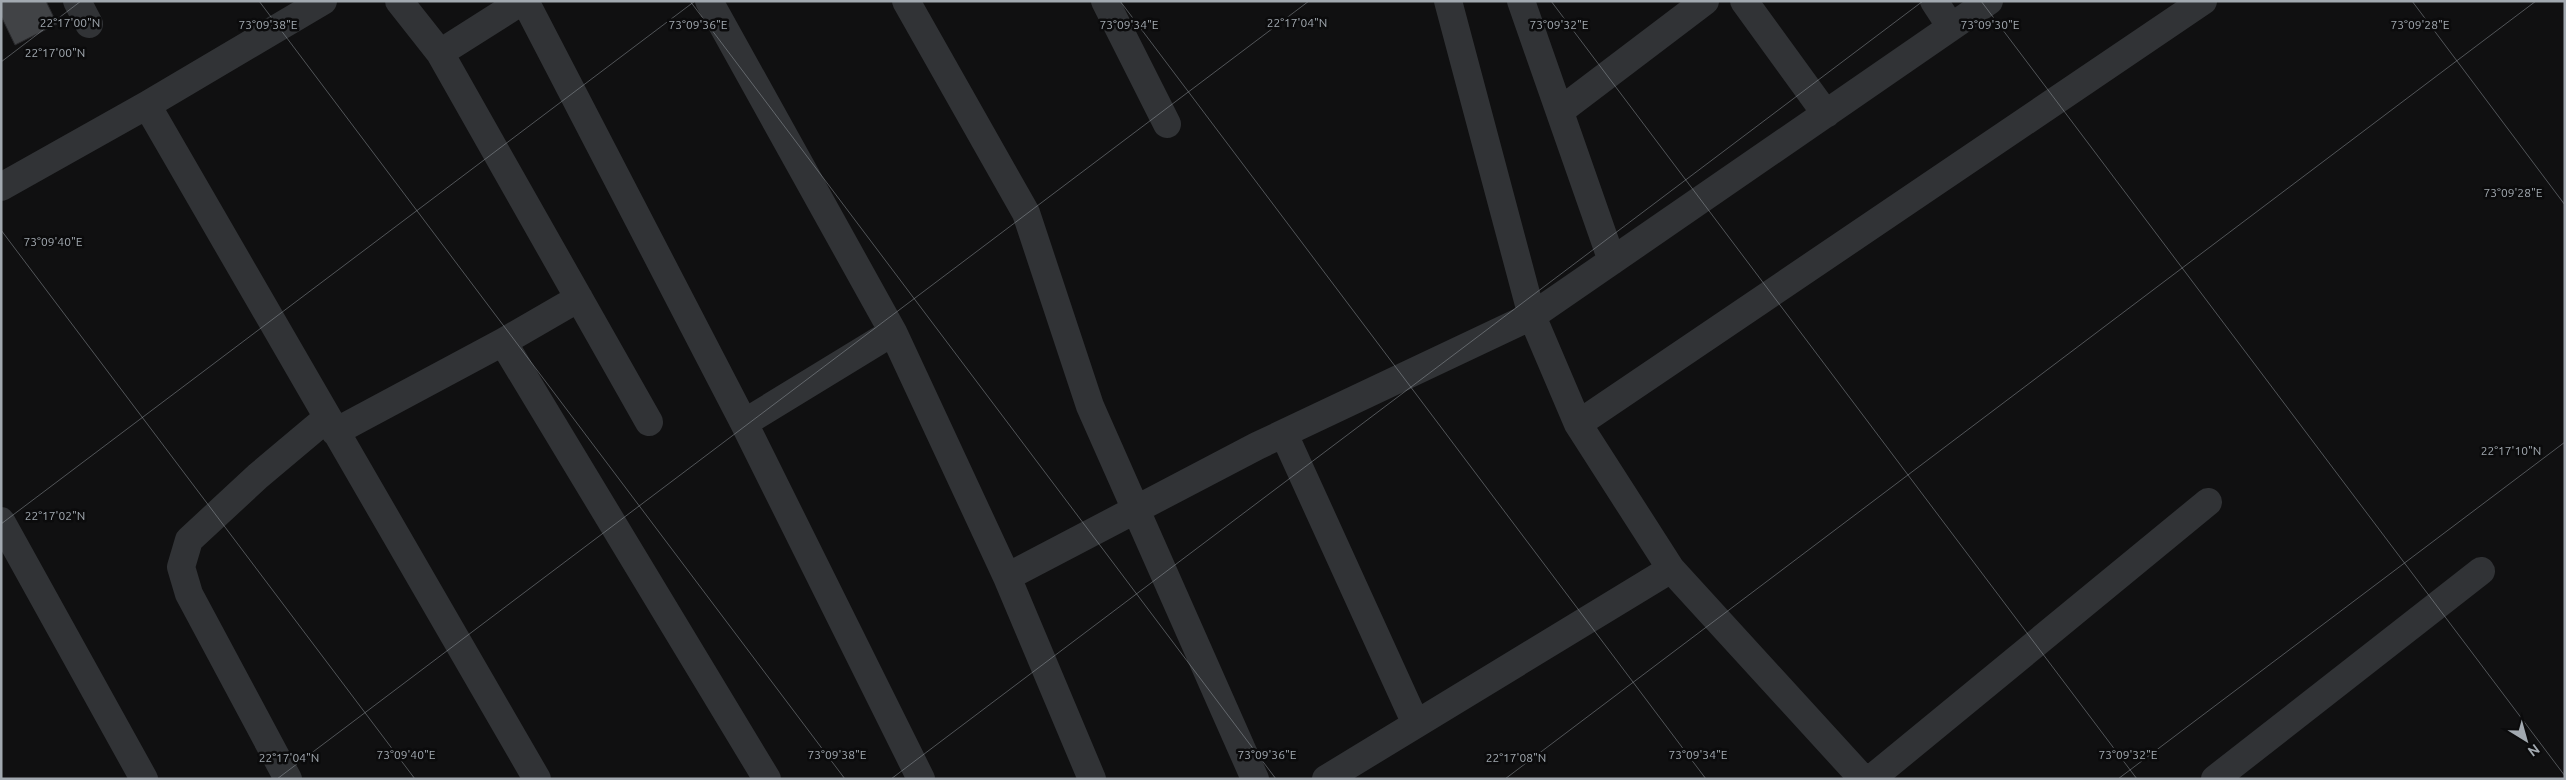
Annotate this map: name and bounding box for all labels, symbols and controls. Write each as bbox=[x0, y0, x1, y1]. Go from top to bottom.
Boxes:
text: 22°17'00"N bbox=[40, 16, 100, 29]
text: 22°17'04"N bbox=[1267, 16, 1327, 29]
text: 73°09'38"E bbox=[239, 18, 298, 31]
text: 73°09'36"E bbox=[669, 18, 728, 31]
text: 73°09'34"E bbox=[1100, 18, 1159, 31]
text: 73°09'32"E bbox=[1530, 18, 1589, 31]
text: 73°09'30"E bbox=[1961, 18, 2020, 31]
text: 73°09'28"E bbox=[2391, 18, 2450, 31]
text: 22°17'00"N bbox=[25, 46, 85, 59]
text: 73°09'28"E bbox=[2484, 186, 2543, 199]
text: 73°09'40"E bbox=[24, 235, 83, 248]
text: 22°17'10"N bbox=[2481, 444, 2541, 457]
text: 22°17'02"N bbox=[25, 509, 85, 522]
north arrow bbox=[2501, 715, 2551, 765]
text: N bbox=[2525, 741, 2543, 760]
text: 73°09'40"E bbox=[377, 748, 436, 761]
text: 73°09'38"E bbox=[808, 748, 867, 761]
text: 73°09'36"E bbox=[1238, 748, 1297, 761]
text: 73°09'34"E bbox=[1669, 748, 1728, 761]
text: 73°09'32"E bbox=[2099, 748, 2158, 761]
text: 22°17'04"N bbox=[259, 751, 319, 764]
text: 22°17'08"N bbox=[1486, 751, 1546, 764]

